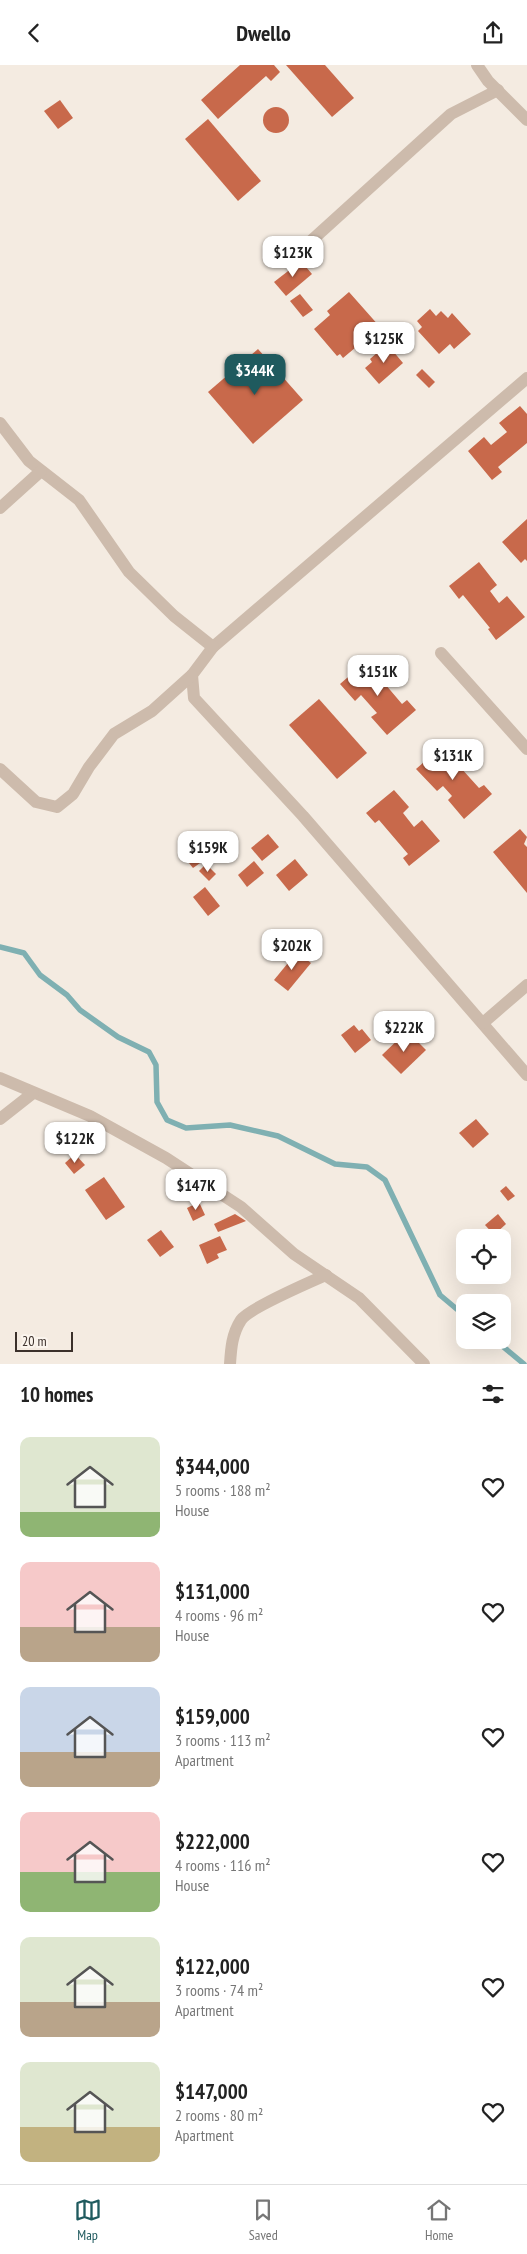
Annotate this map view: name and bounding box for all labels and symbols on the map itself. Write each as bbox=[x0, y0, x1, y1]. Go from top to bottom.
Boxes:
pin: $123K bbox=[258, 235, 328, 278]
pin: $125K bbox=[349, 321, 419, 364]
pin: $344K bbox=[220, 353, 290, 396]
pin: $151K bbox=[343, 655, 413, 697]
pin: $131K bbox=[418, 739, 488, 781]
pin: $159K bbox=[173, 831, 243, 873]
pin: $202K bbox=[257, 929, 327, 971]
pin: $222K bbox=[369, 1011, 439, 1053]
pin: $122K bbox=[40, 1121, 110, 1164]
pin: $147K bbox=[161, 1169, 231, 1211]
scale bar bbox=[15, 1329, 72, 1352]

